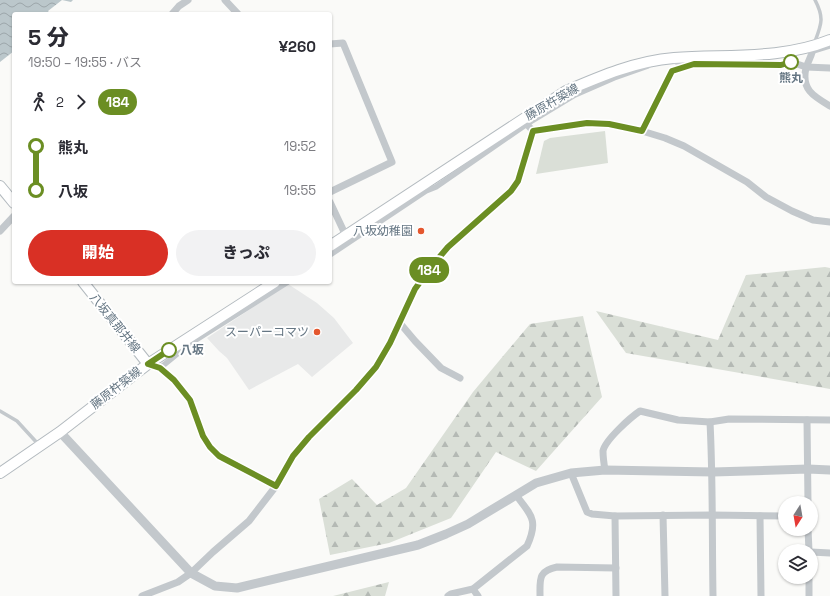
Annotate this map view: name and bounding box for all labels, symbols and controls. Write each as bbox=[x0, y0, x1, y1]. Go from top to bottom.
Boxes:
text: 5 分 bbox=[28, 23, 69, 51]
text: ¥260 bbox=[279, 37, 316, 56]
text: 19:50 – 19:55 · バス bbox=[28, 54, 142, 71]
marker: 熊丸 bbox=[783, 54, 799, 70]
place label: 熊丸 bbox=[779, 70, 803, 86]
street label: 藤原杵築線 bbox=[522, 80, 582, 124]
icon: walk bbox=[28, 91, 50, 113]
icon: forward bbox=[70, 91, 92, 113]
text: 184 bbox=[106, 93, 129, 111]
text: 2 bbox=[56, 94, 64, 111]
text: 熊丸 bbox=[58, 138, 88, 157]
text: 19:52 bbox=[284, 138, 316, 155]
text: 八坂 bbox=[58, 182, 88, 201]
text: 19:55 bbox=[284, 182, 316, 199]
place label: 八坂幼稚園 bbox=[353, 223, 413, 239]
marker: 八坂幼稚園 bbox=[416, 226, 426, 236]
button: 開始 bbox=[28, 230, 168, 276]
button: きっぷ bbox=[176, 230, 316, 276]
line badge: 184 bbox=[406, 257, 452, 283]
text: 184 bbox=[417, 261, 441, 279]
street label: 八坂真那井線 bbox=[86, 290, 144, 356]
place label: スーパーコマツ bbox=[225, 324, 309, 340]
marker: スーパーコマツ bbox=[312, 327, 322, 337]
marker: 八坂 bbox=[161, 342, 177, 358]
place label: 八坂 bbox=[180, 342, 204, 358]
street label: 藤原杵築線 bbox=[87, 363, 145, 413]
north arrow bbox=[778, 496, 818, 536]
map controls bbox=[778, 496, 818, 584]
button: layers bbox=[778, 544, 818, 584]

